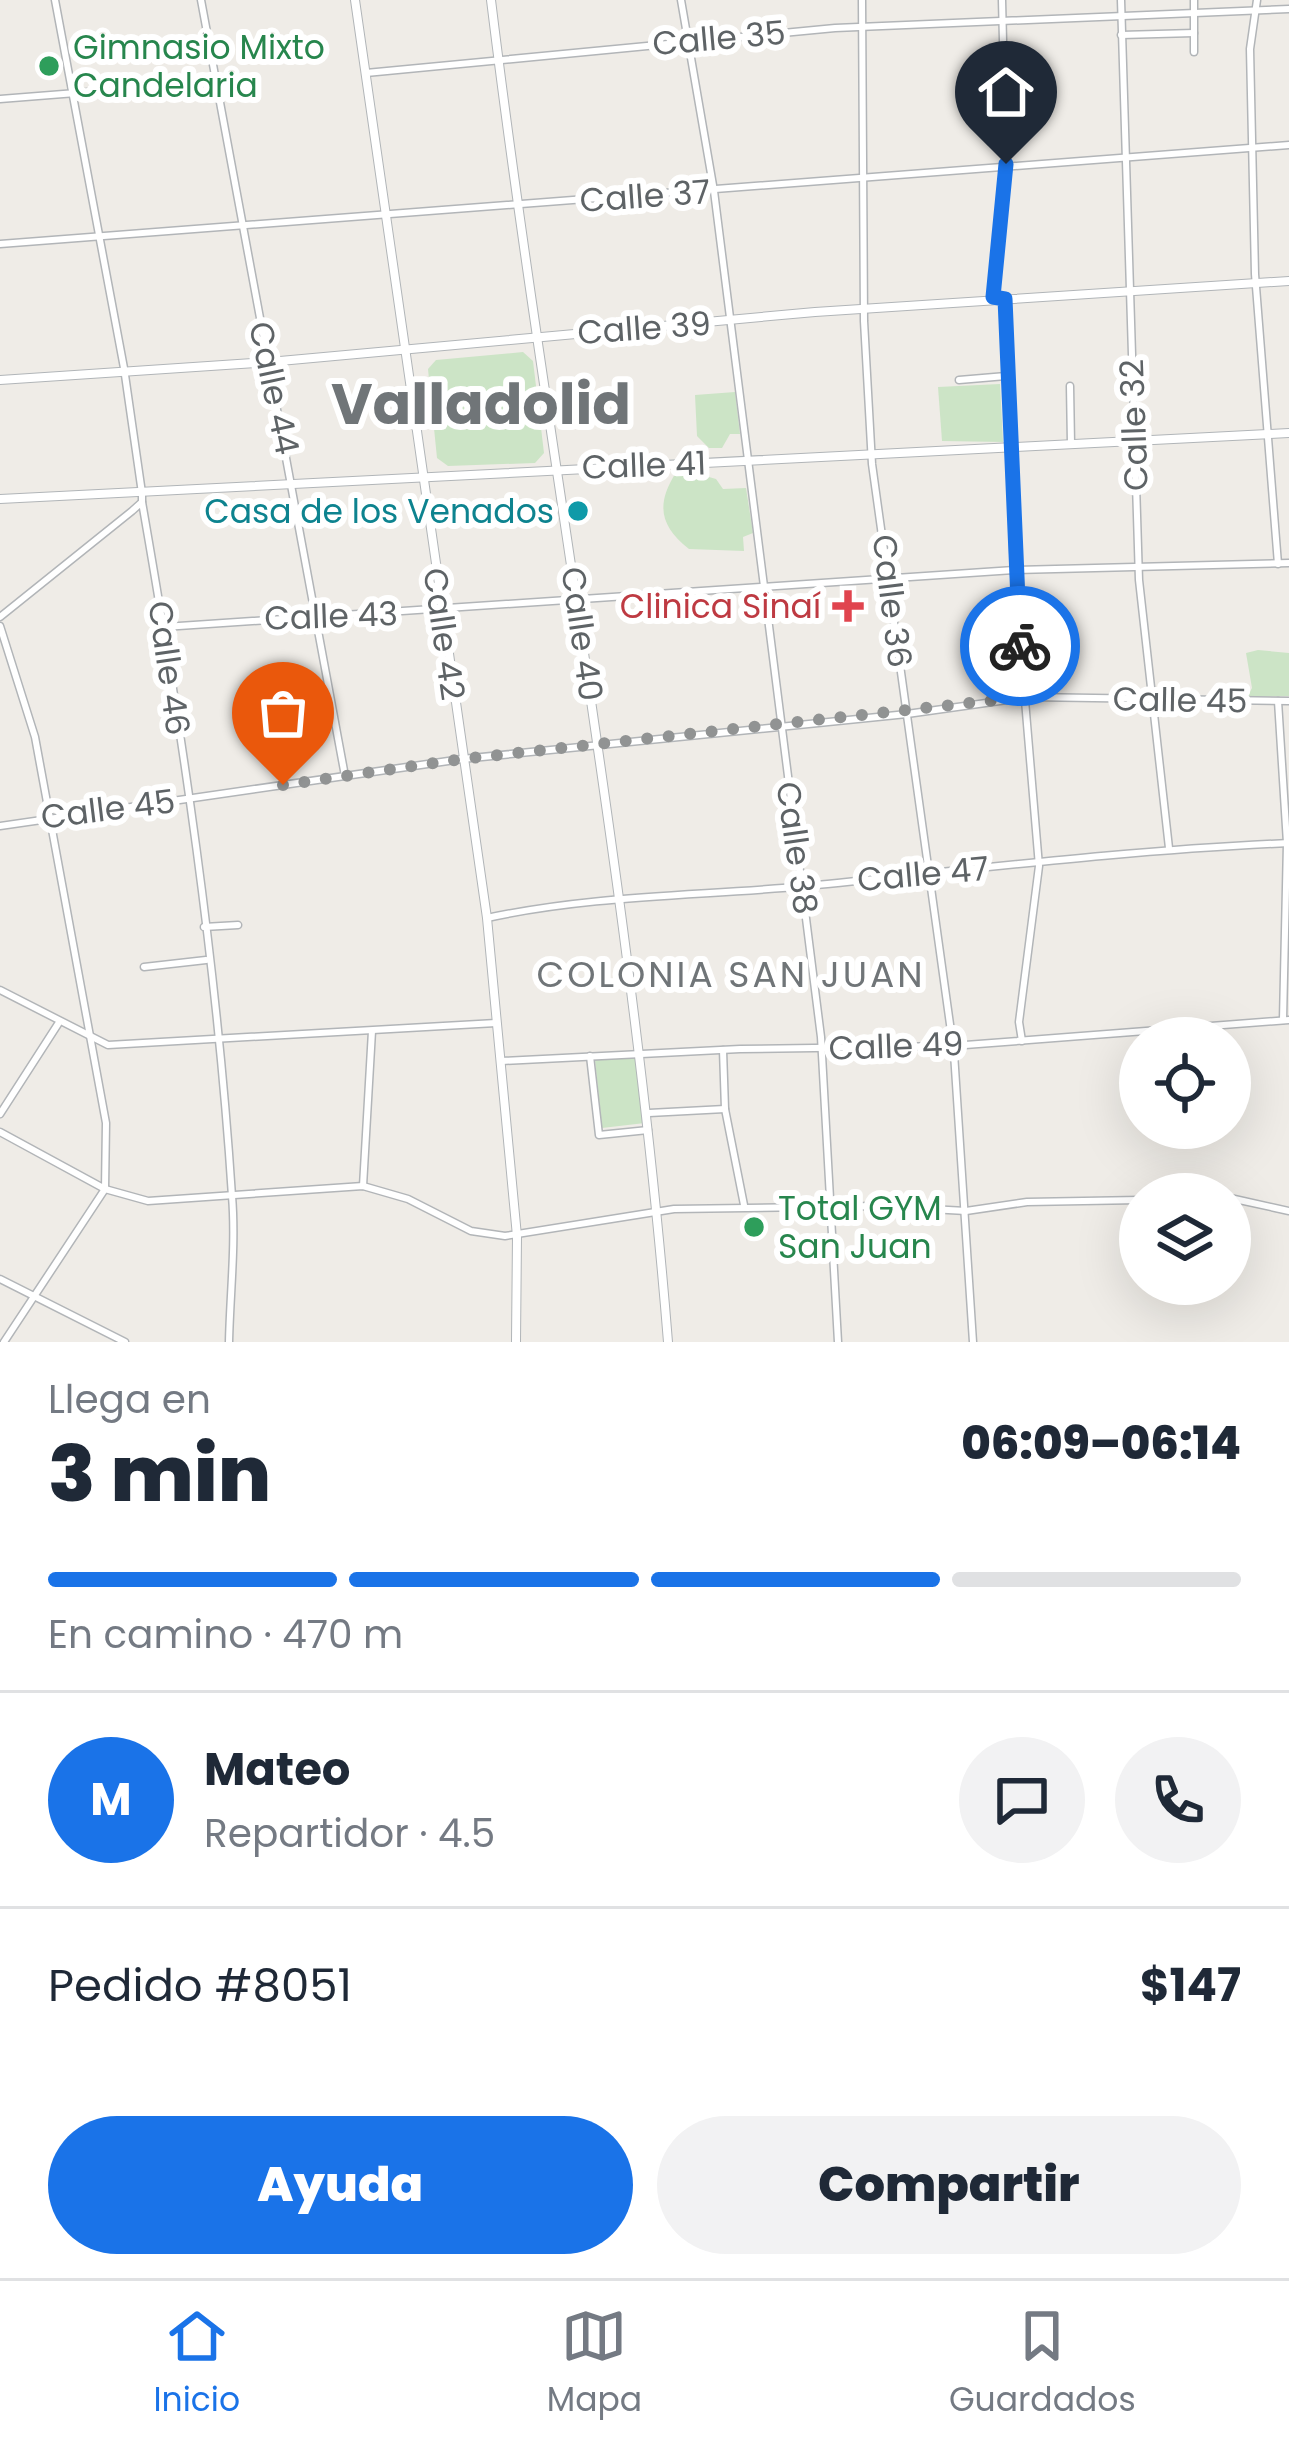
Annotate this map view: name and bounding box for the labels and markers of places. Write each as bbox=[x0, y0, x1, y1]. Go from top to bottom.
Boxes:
place label: Gimnasio Mixto Candelaria bbox=[73, 24, 325, 109]
pin bbox=[955, 41, 1057, 164]
marker: Gimnasio Mixto Candelaria bbox=[36, 53, 62, 79]
place label: Casa de los Venados bbox=[204, 488, 554, 535]
marker: Casa de los Venados bbox=[565, 498, 591, 524]
place label: Clinica Sinaí bbox=[620, 583, 821, 630]
marker: Clinica Sinaí bbox=[832, 590, 864, 622]
pin bbox=[232, 662, 334, 785]
place label: Total GYM San Juan bbox=[778, 1185, 942, 1270]
marker: Total GYM San Juan bbox=[741, 1214, 767, 1240]

